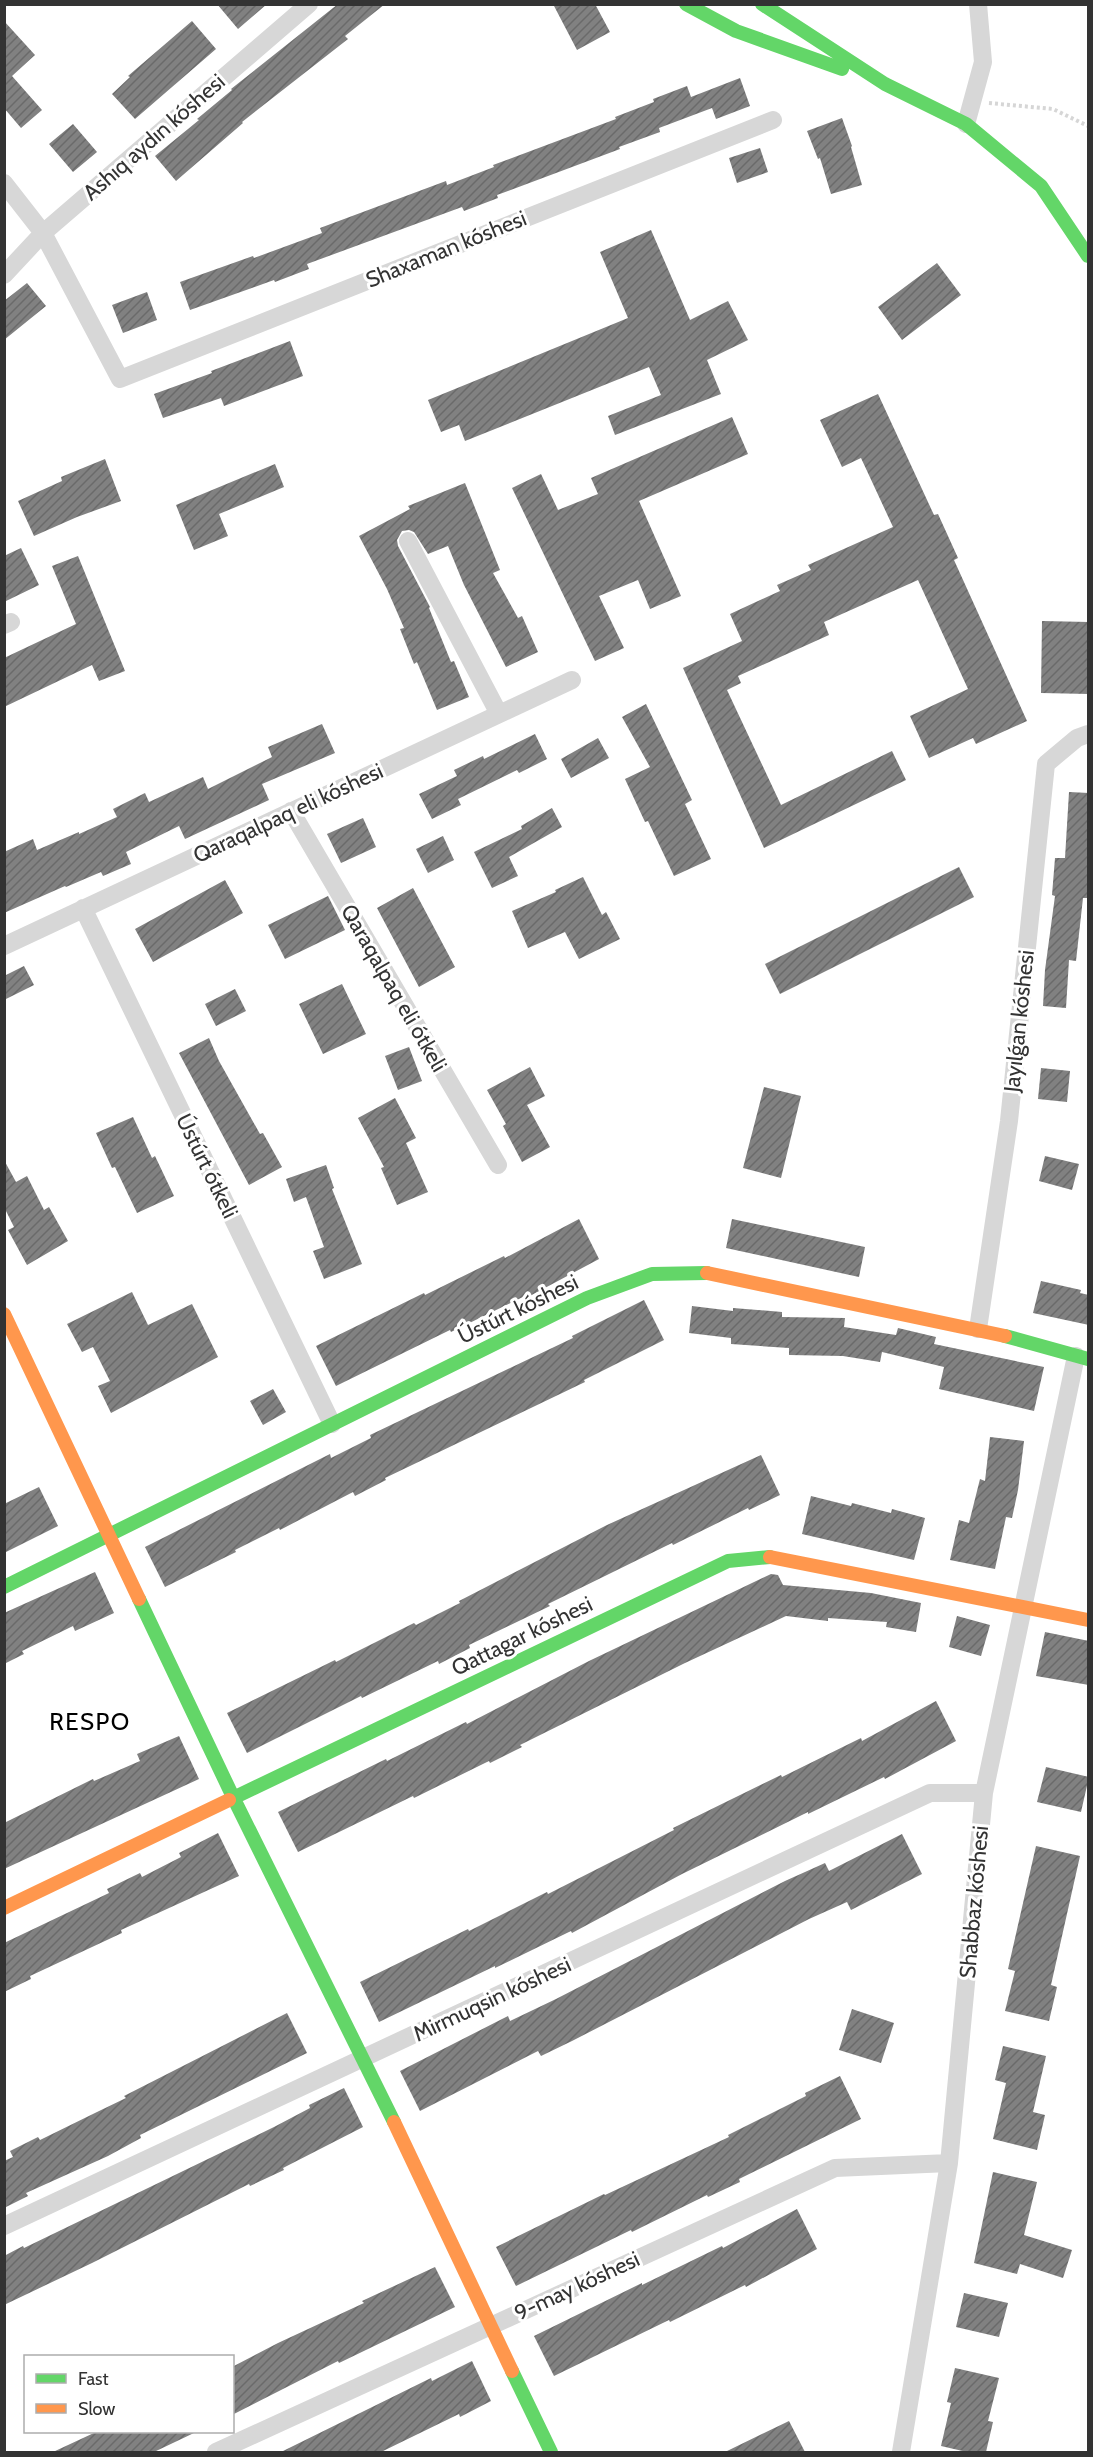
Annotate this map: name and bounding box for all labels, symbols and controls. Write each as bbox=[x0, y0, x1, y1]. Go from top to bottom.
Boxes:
street label: Ashıq aydın kóshesi bbox=[78, 68, 230, 206]
street label: Shaxaman kóshesi bbox=[362, 205, 530, 293]
street label: Qaraqalpaq eli kóshesi bbox=[189, 757, 387, 869]
street label: Qaraqalpaq eli ótkeli bbox=[335, 900, 453, 1076]
street label: Jayılǵan kóshesi bbox=[998, 949, 1040, 1094]
street label: Ústúrt ótkeli bbox=[170, 1109, 244, 1223]
street label: Ústúrt kóshesi bbox=[453, 1268, 583, 1350]
street label: Qattagar kóshesi bbox=[447, 1590, 597, 1682]
district label: RESPO bbox=[49, 1707, 131, 1736]
street label: Shabbaz kóshesi bbox=[954, 1825, 994, 1979]
street label: Mirmuqsin kóshesi bbox=[409, 1951, 575, 2047]
street label: 9-may kóshesi bbox=[510, 2245, 644, 2327]
legend bbox=[24, 2355, 234, 2433]
text: Fast bbox=[78, 2368, 109, 2390]
text: Slow bbox=[78, 2398, 115, 2420]

